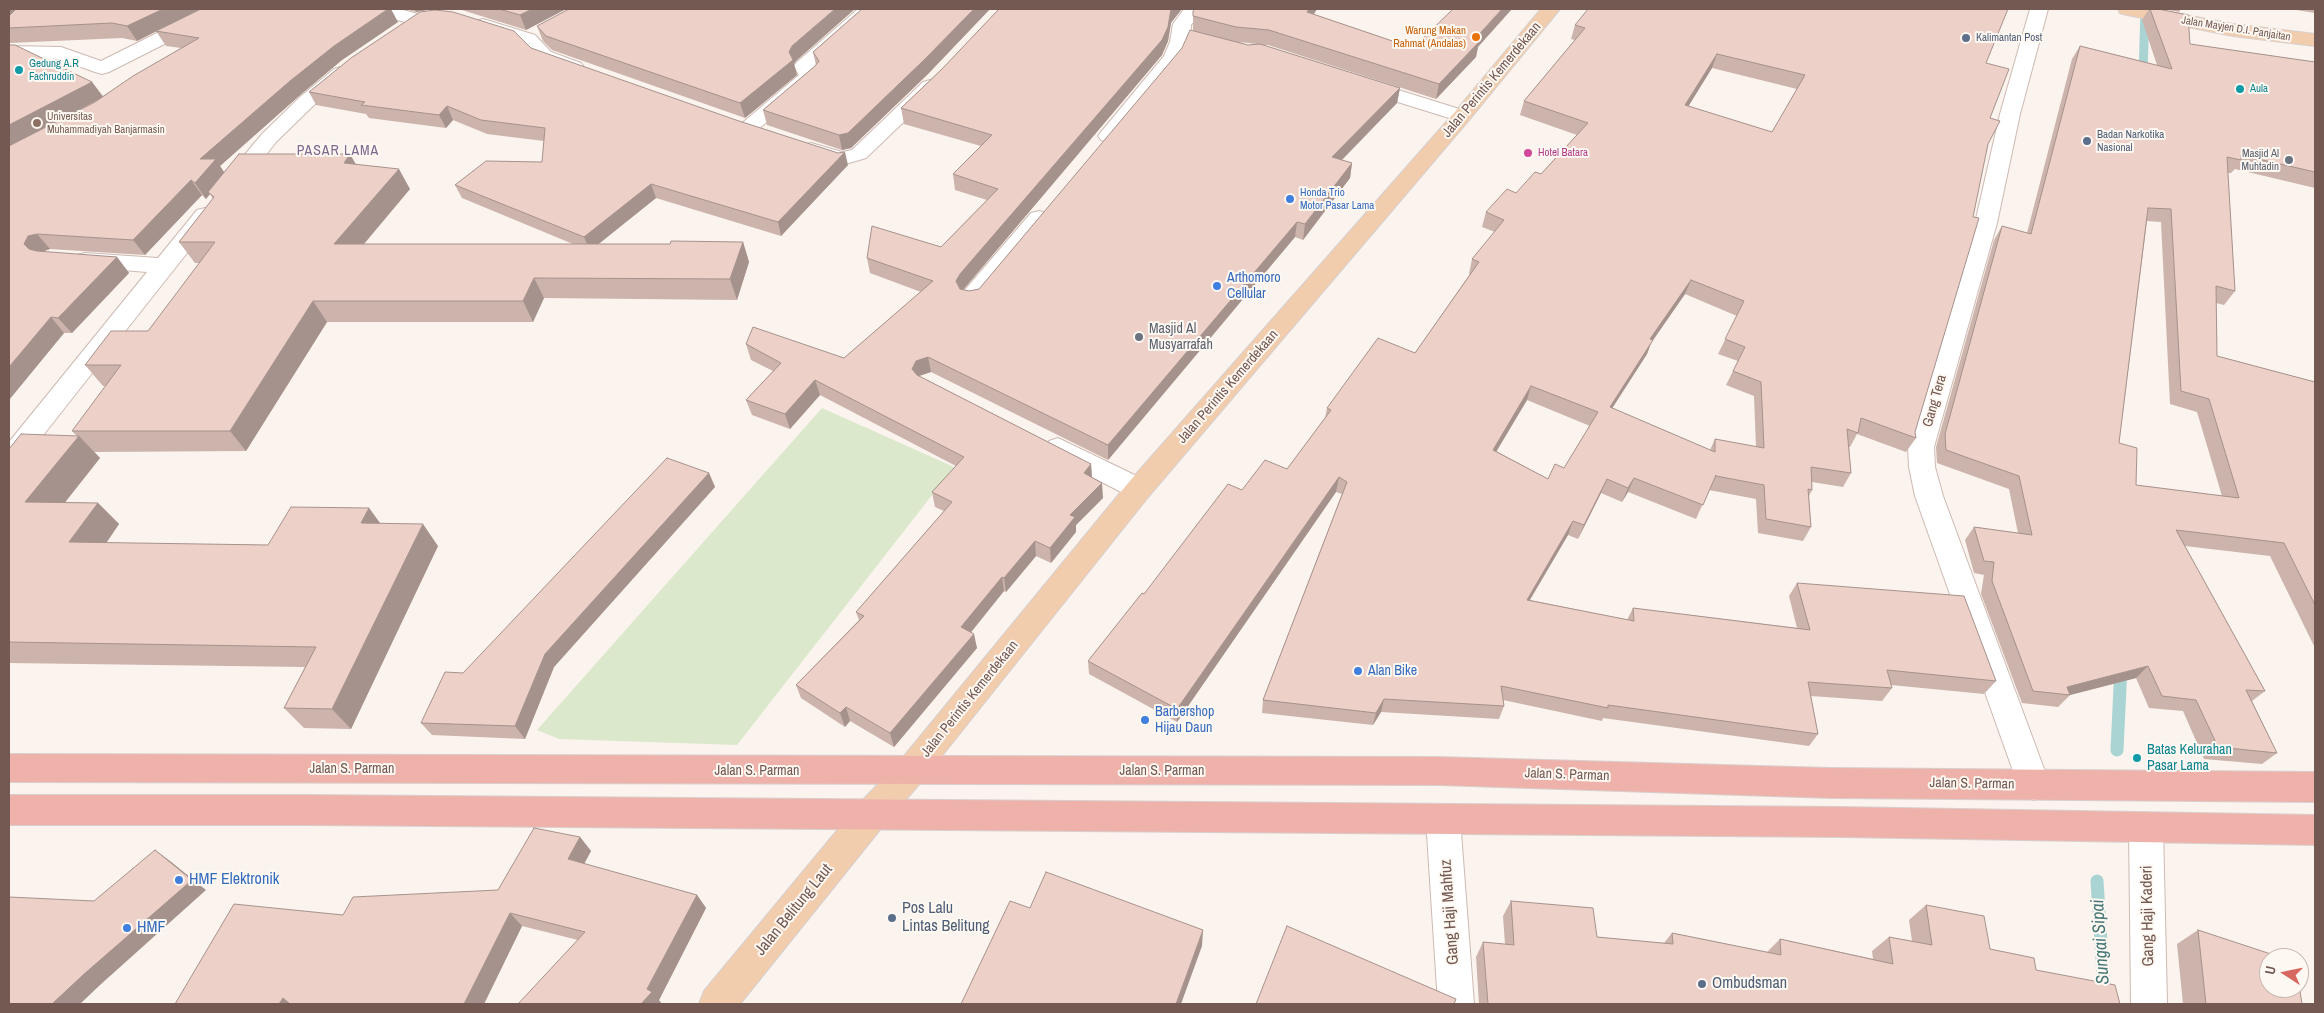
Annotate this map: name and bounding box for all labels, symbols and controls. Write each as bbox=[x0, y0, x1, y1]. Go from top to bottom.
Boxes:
street label: Jalan Mayjen D.I. Panjaitan bbox=[2180, 14, 2292, 44]
street label: Jalan Perintis Kemerdekaan bbox=[1439, 19, 1545, 141]
place label: Warung Makan Rahmat (Andalas) bbox=[1393, 24, 1466, 50]
marker: Warung Makan Rahmat (Andalas) bbox=[1470, 31, 1482, 43]
place label: Kalimantan Post bbox=[1976, 31, 2042, 45]
marker: Kalimantan Post bbox=[1960, 32, 1972, 44]
place label: Gedung A.R Fachruddin bbox=[29, 57, 79, 83]
marker: Gedung A.R Fachruddin bbox=[13, 64, 25, 76]
place label: Aula bbox=[2250, 82, 2268, 96]
marker: Aula bbox=[2234, 83, 2246, 95]
place label: Universitas Muhammadiyah Banjarmasin bbox=[47, 110, 165, 136]
marker: Universitas Muhammadiyah Banjarmasin bbox=[31, 117, 43, 129]
place label: Badan Narkotika Nasional bbox=[2097, 128, 2164, 154]
marker: Badan Narkotika Nasional bbox=[2081, 135, 2093, 147]
district label: PASAR LAMA bbox=[295, 143, 381, 159]
place label: Hotel Batara bbox=[1538, 146, 1588, 160]
marker: Hotel Batara bbox=[1522, 147, 1534, 159]
place label: Masjid Al Muhtadin bbox=[2241, 147, 2279, 173]
marker: Masjid Al Muhtadin bbox=[2283, 154, 2295, 166]
place label: Honda Trio Motor Pasar Lama bbox=[1300, 186, 1374, 212]
marker: Honda Trio Motor Pasar Lama bbox=[1284, 193, 1296, 205]
place label: Arthomoro Cellular bbox=[1227, 270, 1281, 302]
marker: Arthomoro Cellular bbox=[1211, 280, 1223, 292]
place label: Masjid Al Musyarrafah bbox=[1149, 321, 1213, 354]
street label: Jalan Perintis Kemerdekaan bbox=[1174, 327, 1282, 447]
marker: Masjid Al Musyarrafah bbox=[1133, 331, 1145, 343]
street label: Gang Tera bbox=[1920, 373, 1950, 429]
street label: Jalan Perintis Kemerdekaan bbox=[918, 637, 1022, 761]
place label: Alan Bike bbox=[1368, 663, 1417, 679]
marker: Alan Bike bbox=[1352, 665, 1364, 677]
place label: Barbershop Hijau Daun bbox=[1155, 704, 1214, 736]
marker: Barbershop Hijau Daun bbox=[1139, 714, 1151, 726]
place label: Batas Kelurahan Pasar Lama bbox=[2147, 742, 2232, 774]
marker: Batas Kelurahan Pasar Lama bbox=[2131, 752, 2143, 764]
street label: Jalan S. Parman bbox=[310, 761, 394, 777]
street label: Jalan S. Parman bbox=[715, 763, 799, 779]
street label: Jalan S. Parman bbox=[1120, 763, 1204, 779]
street label: Jalan S. Parman bbox=[1524, 765, 1610, 785]
street label: Jalan S. Parman bbox=[1929, 775, 2015, 793]
street label: Gang Haji Mahfuz bbox=[1437, 859, 1463, 965]
street label: Jalan Belitung Laut bbox=[751, 860, 837, 960]
street label: Gang Haji Kaderi bbox=[2138, 865, 2158, 967]
place label: HMF Elektronik bbox=[189, 870, 279, 890]
marker: HMF Elektronik bbox=[173, 874, 185, 886]
place label: Pos Lalu Lintas Belitung bbox=[902, 899, 990, 937]
water label: Sungai Sipai bbox=[2087, 899, 2115, 985]
marker: Pos Lalu Lintas Belitung bbox=[886, 912, 898, 924]
place label: HMF bbox=[137, 918, 165, 938]
marker: HMF bbox=[121, 922, 133, 934]
north arrow bbox=[2259, 948, 2309, 998]
text: U bbox=[2261, 965, 2280, 976]
place label: Ombudsman bbox=[1712, 974, 1787, 994]
marker: Ombudsman bbox=[1696, 978, 1708, 990]

